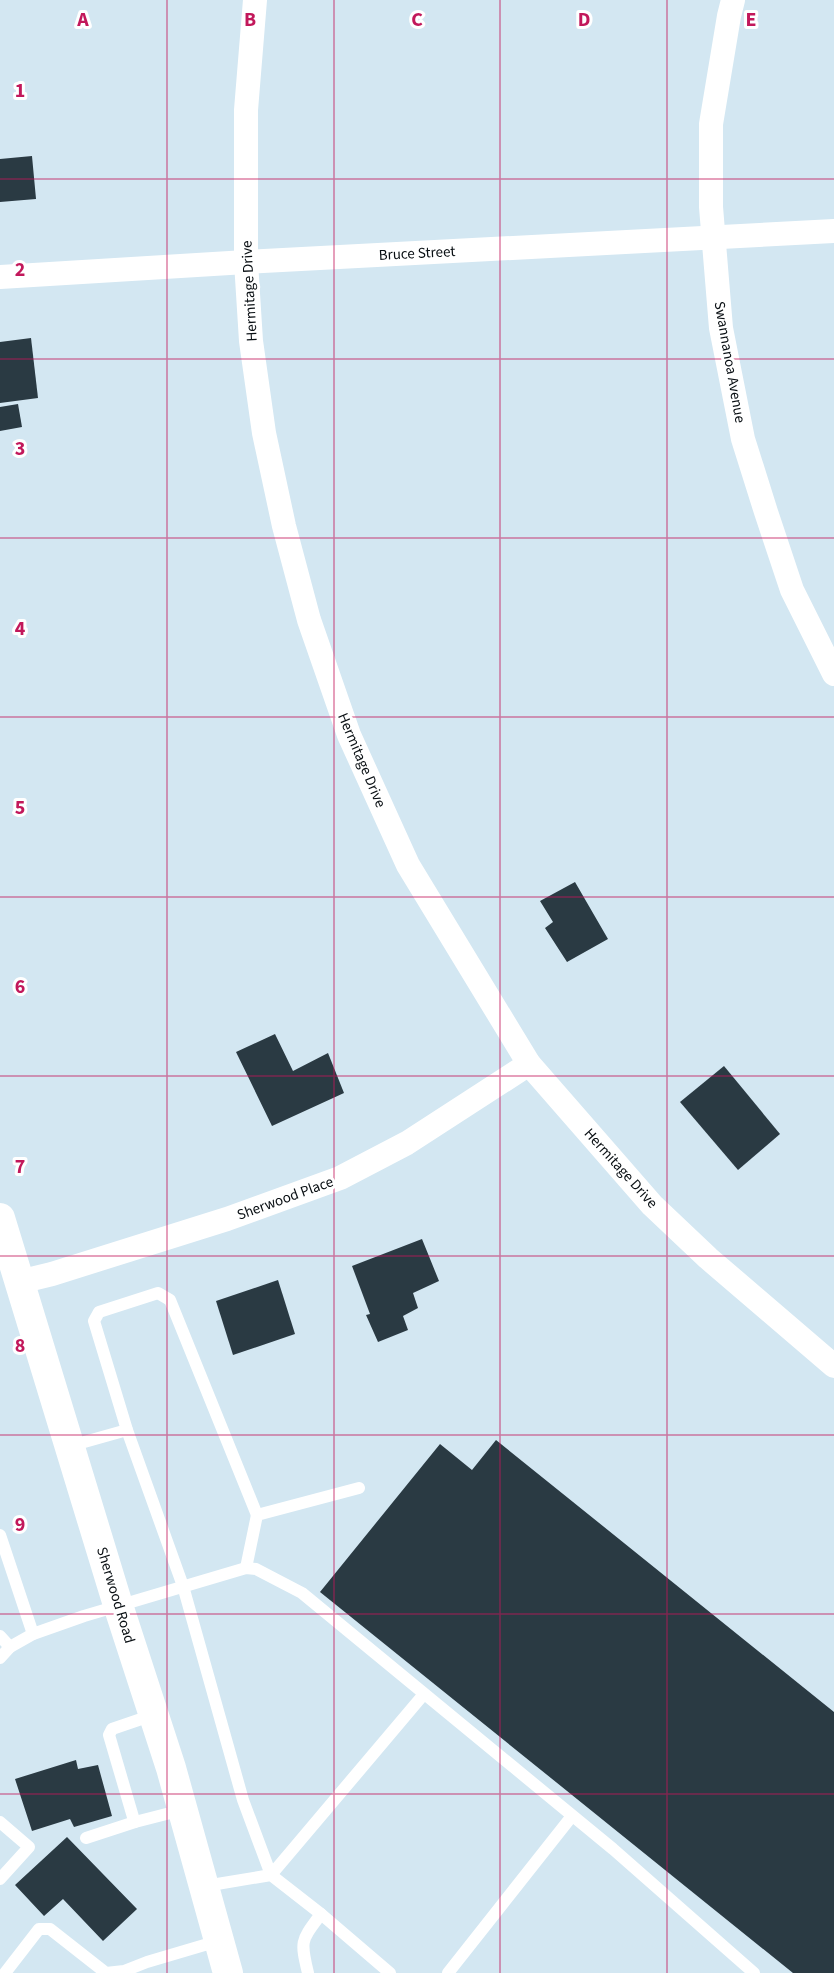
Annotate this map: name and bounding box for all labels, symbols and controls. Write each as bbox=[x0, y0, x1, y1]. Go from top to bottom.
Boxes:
text: A bbox=[76, 6, 89, 34]
text: B bbox=[244, 6, 256, 34]
text: C bbox=[411, 6, 423, 34]
text: D bbox=[578, 6, 590, 34]
text: E bbox=[746, 6, 756, 34]
text: 1 bbox=[15, 77, 25, 105]
street label: Hermitage Drive bbox=[236, 240, 263, 342]
street label: Bruce Street bbox=[378, 241, 456, 266]
text: 2 bbox=[15, 256, 25, 284]
street label: Swannanoa Avenue bbox=[708, 300, 751, 425]
text: 3 bbox=[15, 435, 25, 463]
text: 4 bbox=[15, 615, 26, 643]
street label: Hermitage Drive bbox=[332, 710, 391, 811]
text: 5 bbox=[15, 794, 25, 822]
text: 6 bbox=[15, 973, 25, 1001]
street label: Hermitage Drive bbox=[579, 1124, 662, 1213]
text: 7 bbox=[15, 1153, 25, 1181]
street label: Sherwood Place bbox=[234, 1171, 336, 1226]
text: 8 bbox=[15, 1332, 25, 1360]
text: 9 bbox=[15, 1511, 25, 1539]
street label: Sherwood Road bbox=[91, 1544, 140, 1646]

